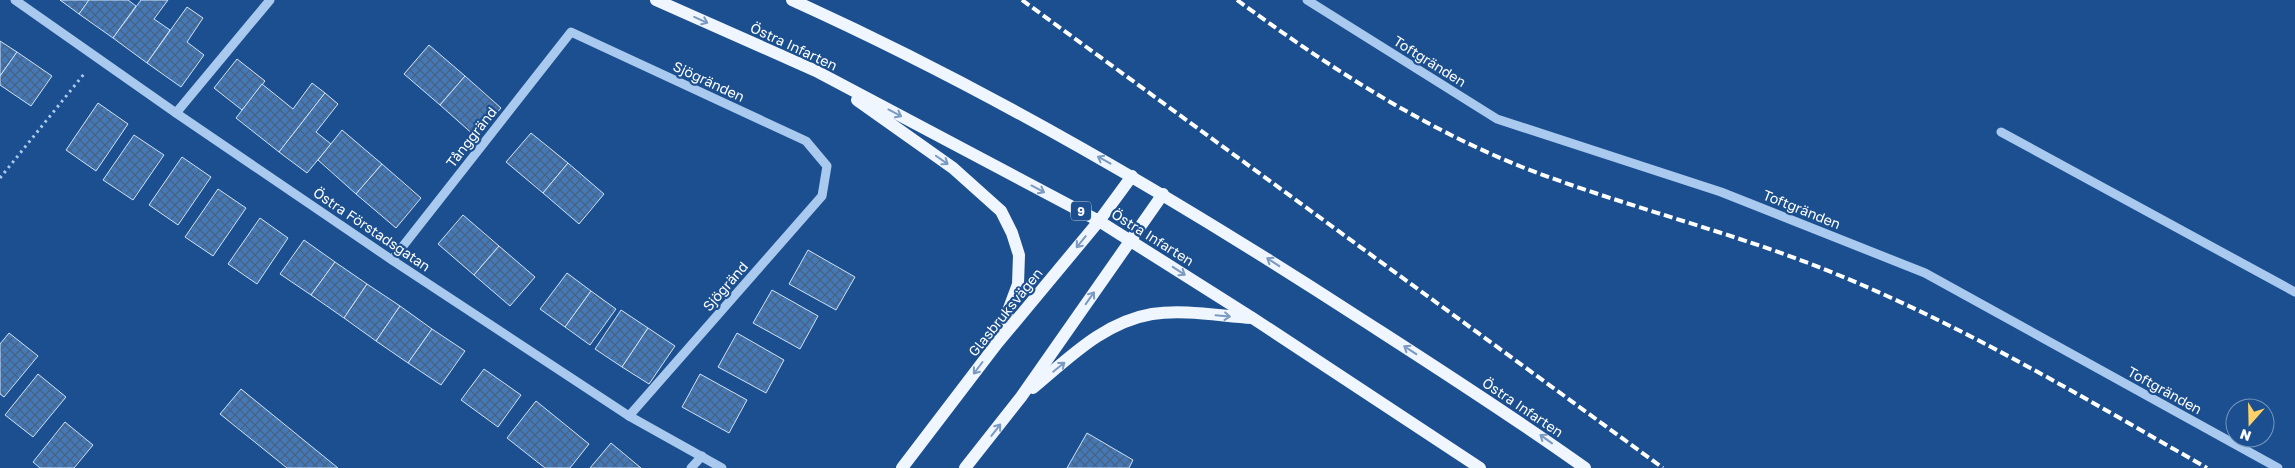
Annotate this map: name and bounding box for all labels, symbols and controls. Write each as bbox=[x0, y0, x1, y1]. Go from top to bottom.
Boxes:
one-way arrow bbox=[693, 15, 708, 25]
street label: Östra Infarten bbox=[748, 18, 840, 74]
street label: Toftgränden bbox=[1391, 32, 1469, 90]
street label: Sjögränden bbox=[671, 57, 747, 105]
street label: Tånggränd bbox=[442, 103, 500, 171]
one-way arrow bbox=[887, 108, 902, 118]
one-way arrow bbox=[935, 155, 949, 165]
one-way arrow bbox=[1098, 155, 1112, 165]
street label: Östra Förstadsgatan bbox=[310, 183, 434, 275]
one-way arrow bbox=[1031, 184, 1046, 194]
street label: Toftgränden bbox=[1761, 186, 1843, 232]
road number: 9 bbox=[1071, 202, 1091, 220]
street label: Östra Infarten bbox=[1109, 205, 1197, 269]
one-way arrow bbox=[1076, 235, 1087, 248]
one-way arrow bbox=[1267, 257, 1281, 267]
street label: Sjögränd bbox=[699, 258, 751, 314]
street label: Glasbruksvägen bbox=[964, 265, 1046, 359]
one-way arrow bbox=[1171, 266, 1185, 276]
one-way arrow bbox=[1085, 291, 1095, 305]
one-way arrow bbox=[1215, 311, 1231, 321]
one-way arrow bbox=[1403, 345, 1417, 356]
one-way arrow bbox=[973, 361, 984, 374]
one-way arrow bbox=[1052, 361, 1065, 372]
street label: Toftgränden bbox=[2125, 363, 2205, 417]
street label: Östra Infarten bbox=[1479, 374, 1567, 440]
north arrow bbox=[2225, 398, 2275, 448]
one-way arrow bbox=[990, 424, 1001, 437]
text: N bbox=[2237, 426, 2253, 445]
one-way arrow bbox=[1540, 434, 1553, 445]

